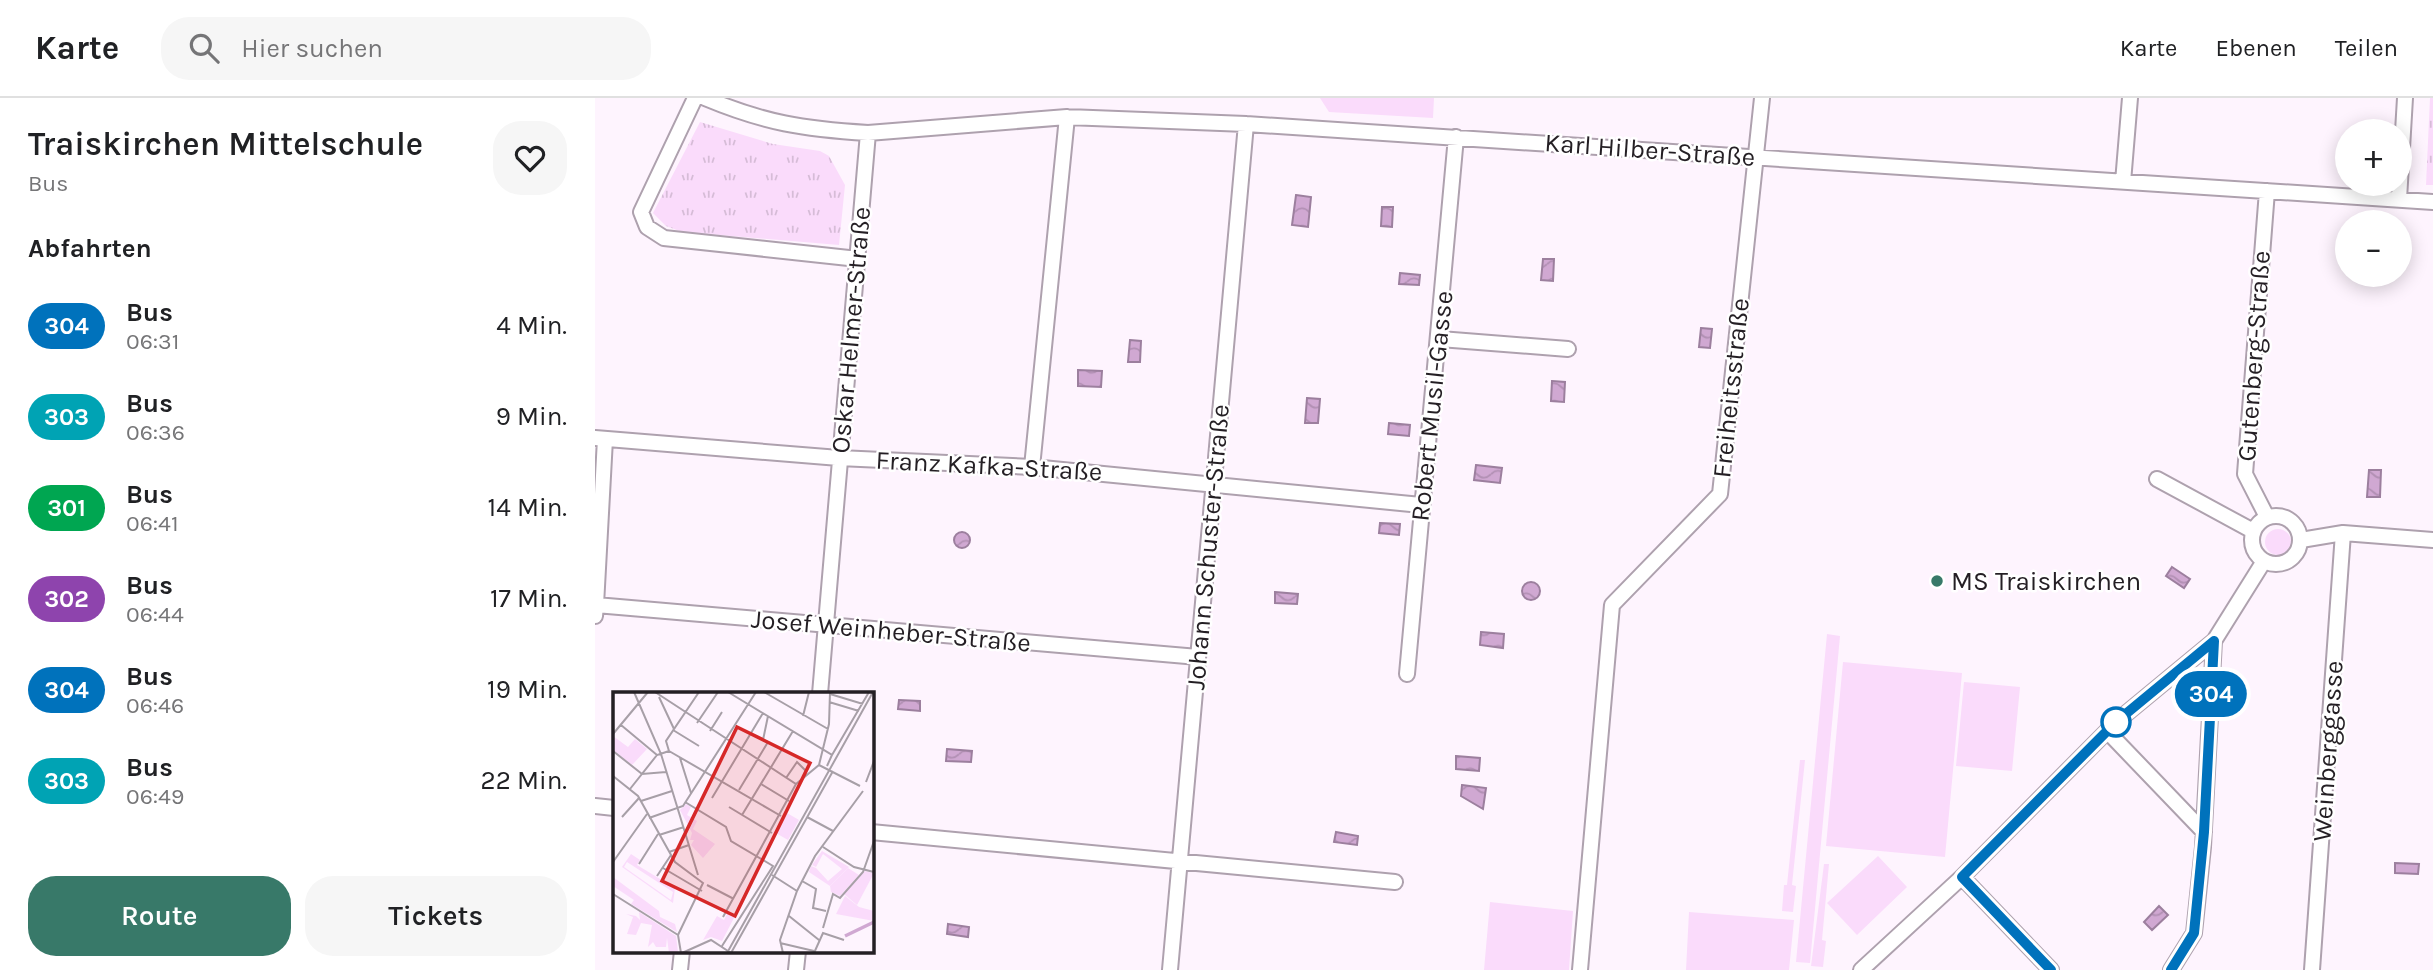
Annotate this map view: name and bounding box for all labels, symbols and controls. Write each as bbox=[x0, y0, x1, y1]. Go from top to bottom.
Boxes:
search box bbox=[161, 17, 651, 80]
text: Karte bbox=[35, 29, 119, 67]
icon: search bbox=[185, 29, 223, 67]
text: Hier suchen bbox=[241, 33, 383, 64]
text: Karte bbox=[2120, 34, 2177, 62]
text: Ebenen bbox=[2215, 34, 2297, 62]
text: Teilen bbox=[2335, 34, 2398, 62]
map controls bbox=[2335, 119, 2412, 287]
button: + bbox=[2335, 119, 2412, 196]
button: heart bbox=[493, 121, 567, 195]
text: Traiskirchen Mittelschule bbox=[28, 125, 423, 163]
street label: Karl Hilber-Straße bbox=[1544, 127, 1756, 173]
text: Bus bbox=[28, 170, 68, 197]
street label: Oskar Helmer-Straße bbox=[825, 205, 877, 455]
button: − bbox=[2335, 210, 2412, 287]
text: Abfahrten bbox=[28, 233, 152, 264]
street label: Gutenberg-Straße bbox=[2231, 250, 2277, 462]
street label: Robert Musil-Gasse bbox=[1404, 289, 1460, 523]
street label: Freiheitsstraße bbox=[1706, 296, 1756, 480]
text: Bus bbox=[126, 297, 173, 328]
text: 4 Min. bbox=[496, 310, 567, 341]
text: 304 bbox=[44, 312, 89, 340]
text: 06:31 bbox=[126, 328, 179, 355]
text: Bus bbox=[126, 388, 173, 419]
text: 9 Min. bbox=[496, 401, 567, 432]
text: 303 bbox=[44, 403, 89, 431]
street label: Johann Schuster-Straße bbox=[1180, 403, 1236, 691]
text: 06:36 bbox=[126, 419, 185, 446]
street label: Franz Kafka-Straße bbox=[875, 445, 1103, 487]
text: Bus bbox=[126, 479, 173, 510]
text: 14 Min. bbox=[488, 492, 567, 523]
text: 301 bbox=[47, 494, 86, 522]
text: 06:41 bbox=[126, 510, 179, 537]
place label: MS Traiskirchen bbox=[1951, 566, 2141, 597]
text: Bus bbox=[126, 570, 173, 601]
marker: MS Traiskirchen bbox=[1929, 573, 1945, 589]
text: 17 Min. bbox=[490, 583, 567, 614]
text: 302 bbox=[44, 585, 89, 613]
text: 06:44 bbox=[126, 601, 184, 628]
street label: Josef Weinheber-Straße bbox=[750, 603, 1032, 659]
street label: Weinberggasse bbox=[2306, 659, 2350, 843]
text: Bus bbox=[126, 661, 173, 692]
line badge: 304 bbox=[2171, 671, 2251, 717]
text: 19 Min. bbox=[487, 674, 567, 705]
text: 304 bbox=[44, 676, 89, 704]
text: 304 bbox=[2189, 680, 2233, 708]
text: 06:46 bbox=[126, 692, 184, 719]
inset map bbox=[613, 692, 873, 953]
unlabelled marker bbox=[2101, 707, 2131, 737]
text: Bus bbox=[126, 752, 173, 783]
text: 22 Min. bbox=[481, 765, 567, 796]
text: 303 bbox=[44, 767, 89, 795]
text: 06:49 bbox=[126, 783, 184, 810]
button: Route bbox=[28, 876, 291, 956]
button: Tickets bbox=[305, 876, 567, 956]

